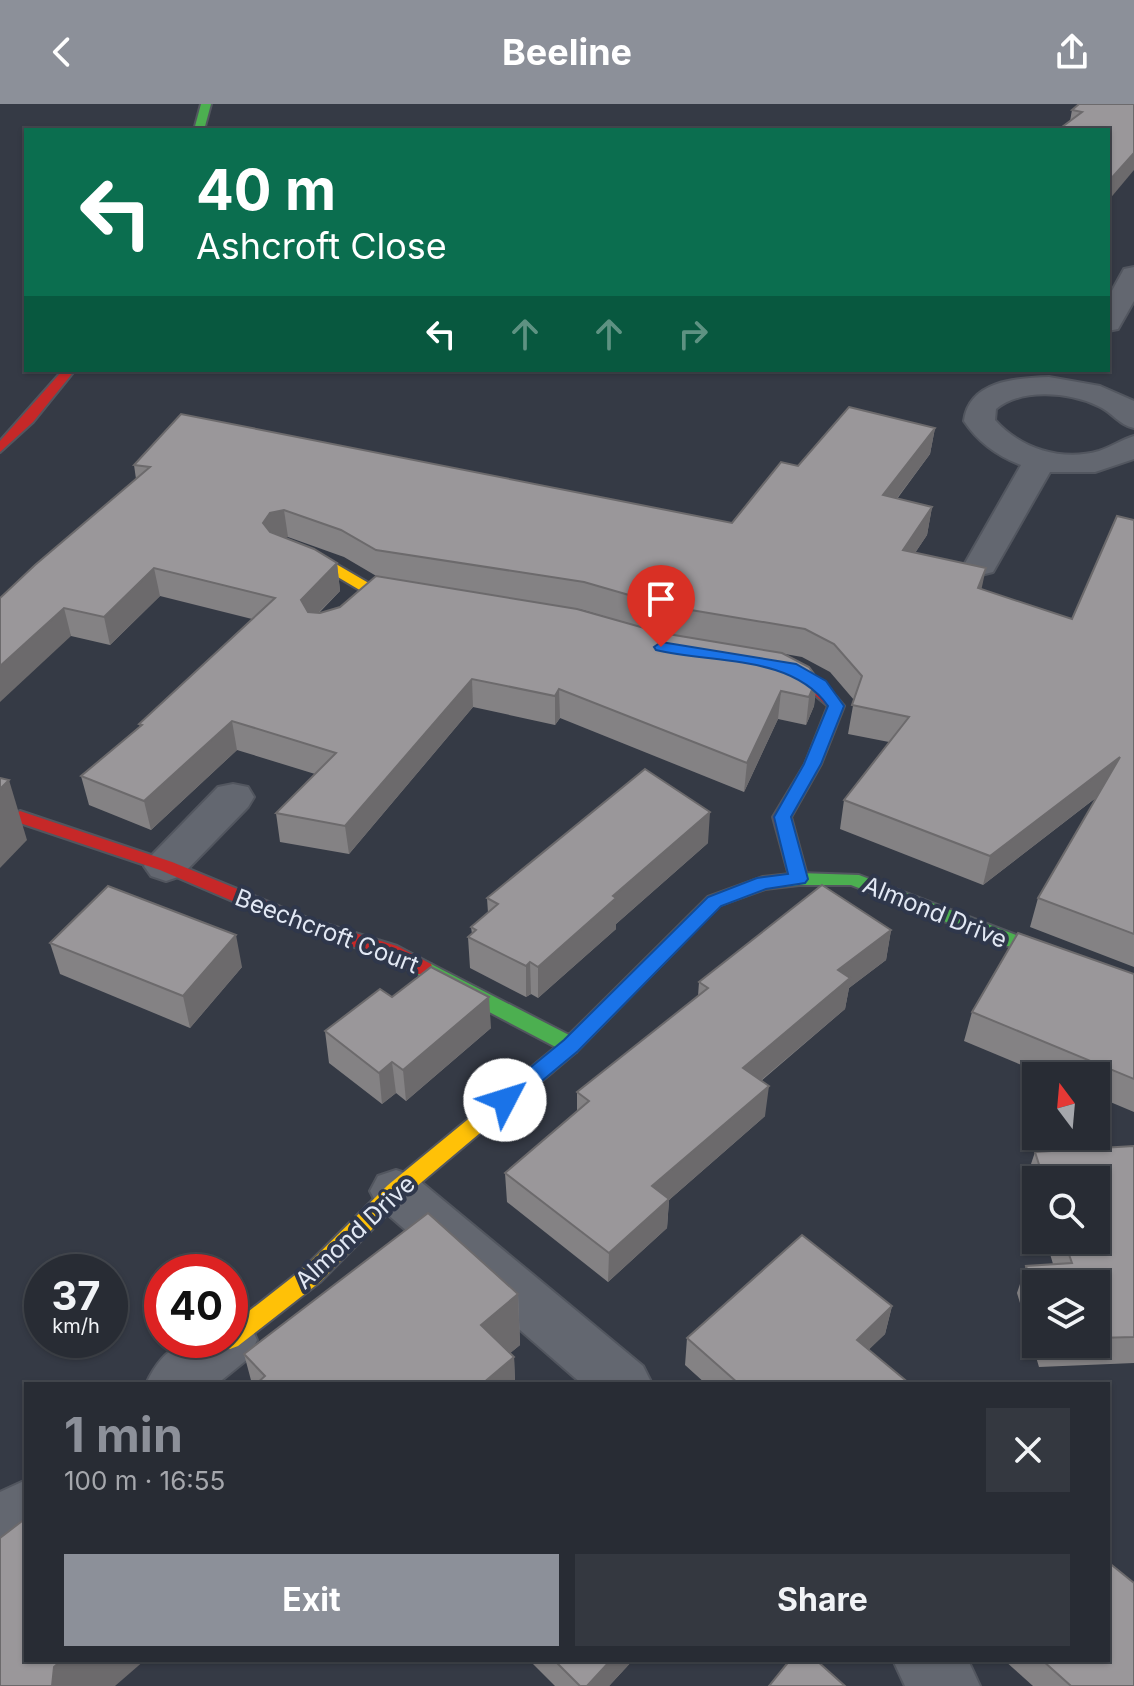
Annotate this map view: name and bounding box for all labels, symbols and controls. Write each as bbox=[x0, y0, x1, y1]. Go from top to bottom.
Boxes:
icon: back bbox=[40, 30, 84, 74]
text: Beeline bbox=[502, 30, 632, 74]
icon: share bbox=[1050, 30, 1094, 74]
text: 40 m bbox=[196, 156, 336, 224]
icon: left bbox=[64, 160, 168, 264]
text: Ashcroft Close bbox=[196, 224, 447, 268]
icon: left bbox=[419, 312, 463, 356]
icon: ahead bbox=[503, 312, 547, 356]
icon: ahead bbox=[587, 312, 631, 356]
icon: right bbox=[671, 312, 715, 356]
pin bbox=[627, 565, 695, 647]
icon: arrive bbox=[639, 577, 683, 621]
street label: Almond Drive bbox=[859, 870, 1011, 954]
street label: Beechcroft Court bbox=[231, 883, 423, 979]
position arrow bbox=[463, 1058, 547, 1142]
north arrow bbox=[1022, 1062, 1110, 1150]
map controls bbox=[1022, 1062, 1110, 1358]
button: search bbox=[1022, 1166, 1110, 1254]
street label: Almond Drive bbox=[289, 1169, 421, 1295]
speed limit sign: 40 bbox=[144, 1254, 248, 1358]
button: layers bbox=[1022, 1270, 1110, 1358]
text: 37 bbox=[51, 1271, 101, 1320]
text: km/h bbox=[52, 1314, 100, 1338]
text: 1 min bbox=[64, 1405, 183, 1464]
button: close bbox=[986, 1408, 1070, 1492]
text: 100 m · 16:55 bbox=[64, 1465, 225, 1496]
button: Exit bbox=[64, 1554, 559, 1646]
button: Share bbox=[575, 1554, 1070, 1646]

